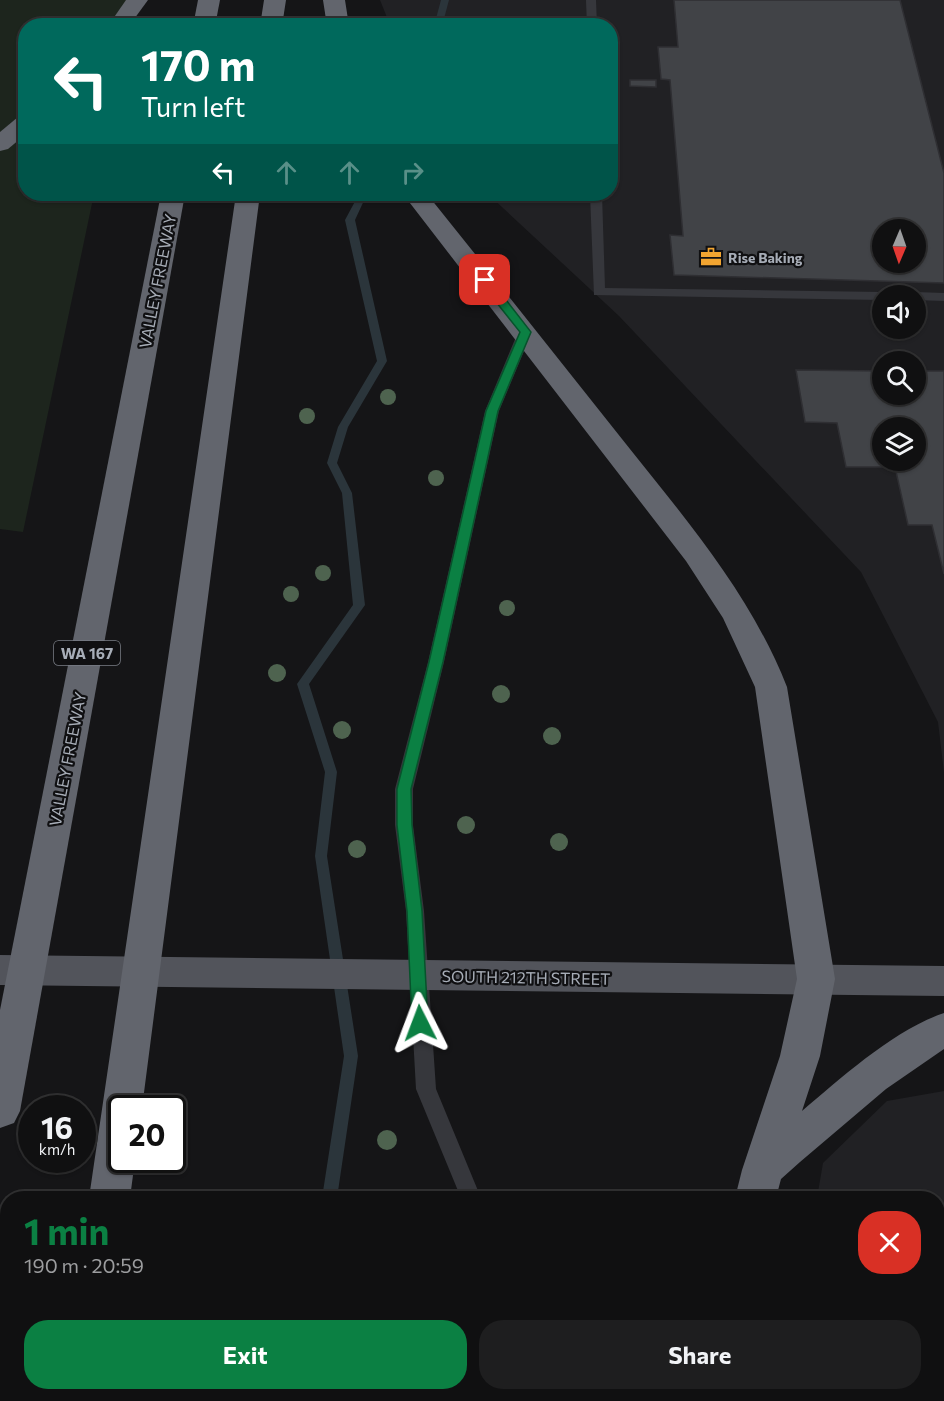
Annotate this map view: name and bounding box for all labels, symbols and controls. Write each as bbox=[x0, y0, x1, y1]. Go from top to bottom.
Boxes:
text: 170 m bbox=[141, 38, 255, 90]
icon: left bbox=[42, 42, 120, 120]
text: Turn left bbox=[141, 90, 245, 123]
icon: left bbox=[207, 156, 240, 189]
icon: ahead bbox=[270, 156, 303, 189]
icon: ahead bbox=[333, 156, 366, 189]
icon: right bbox=[396, 156, 429, 189]
street label: VALLEY FREEWAY bbox=[135, 212, 179, 350]
north arrow bbox=[872, 219, 926, 273]
map controls bbox=[872, 219, 926, 471]
office icon: Rise Baking bbox=[699, 245, 723, 269]
place label: Rise Baking bbox=[728, 249, 803, 266]
pin bbox=[459, 254, 510, 305]
icon: arrive bbox=[468, 263, 501, 296]
button: sound bbox=[872, 285, 926, 339]
button: search bbox=[872, 351, 926, 405]
button: layers bbox=[872, 417, 926, 471]
road number: WA 167 bbox=[54, 641, 120, 665]
street label: VALLEY FREEWAY bbox=[45, 690, 89, 828]
street label: SOUTH 212TH STREET bbox=[441, 966, 611, 988]
position arrow bbox=[388, 991, 452, 1055]
speed limit sign: 20 bbox=[108, 1095, 186, 1173]
text: 16 bbox=[41, 1108, 73, 1145]
text: km/h bbox=[39, 1140, 75, 1158]
text: 1 min bbox=[24, 1208, 109, 1252]
button: close bbox=[858, 1211, 921, 1274]
text: 190 m · 20:59 bbox=[24, 1253, 144, 1277]
button: Exit bbox=[24, 1320, 467, 1389]
button: Share bbox=[479, 1320, 921, 1389]

